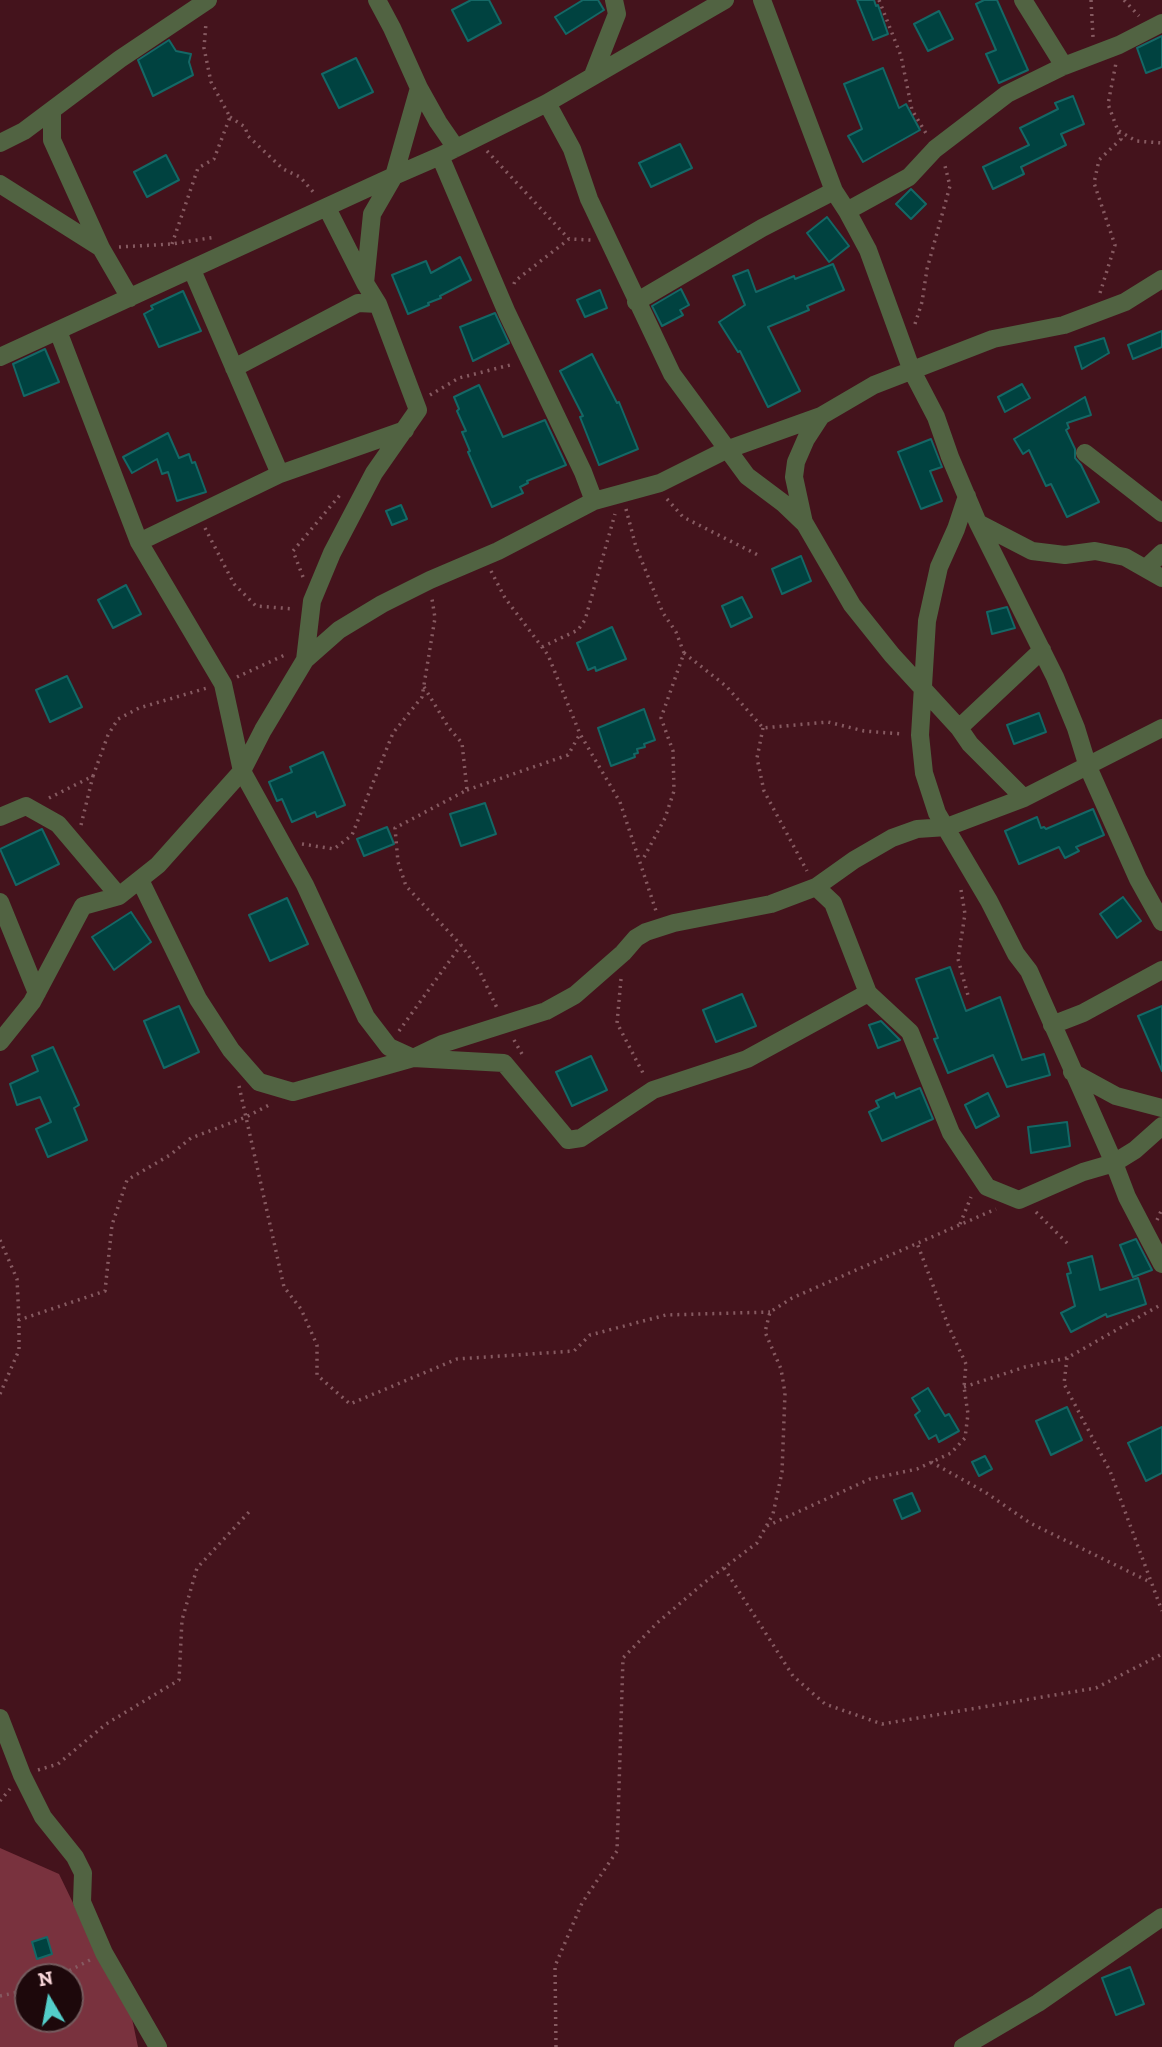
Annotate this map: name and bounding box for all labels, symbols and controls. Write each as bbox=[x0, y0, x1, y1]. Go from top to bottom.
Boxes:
north arrow bbox=[14, 1963, 84, 2033]
text: N bbox=[36, 1966, 55, 1991]

